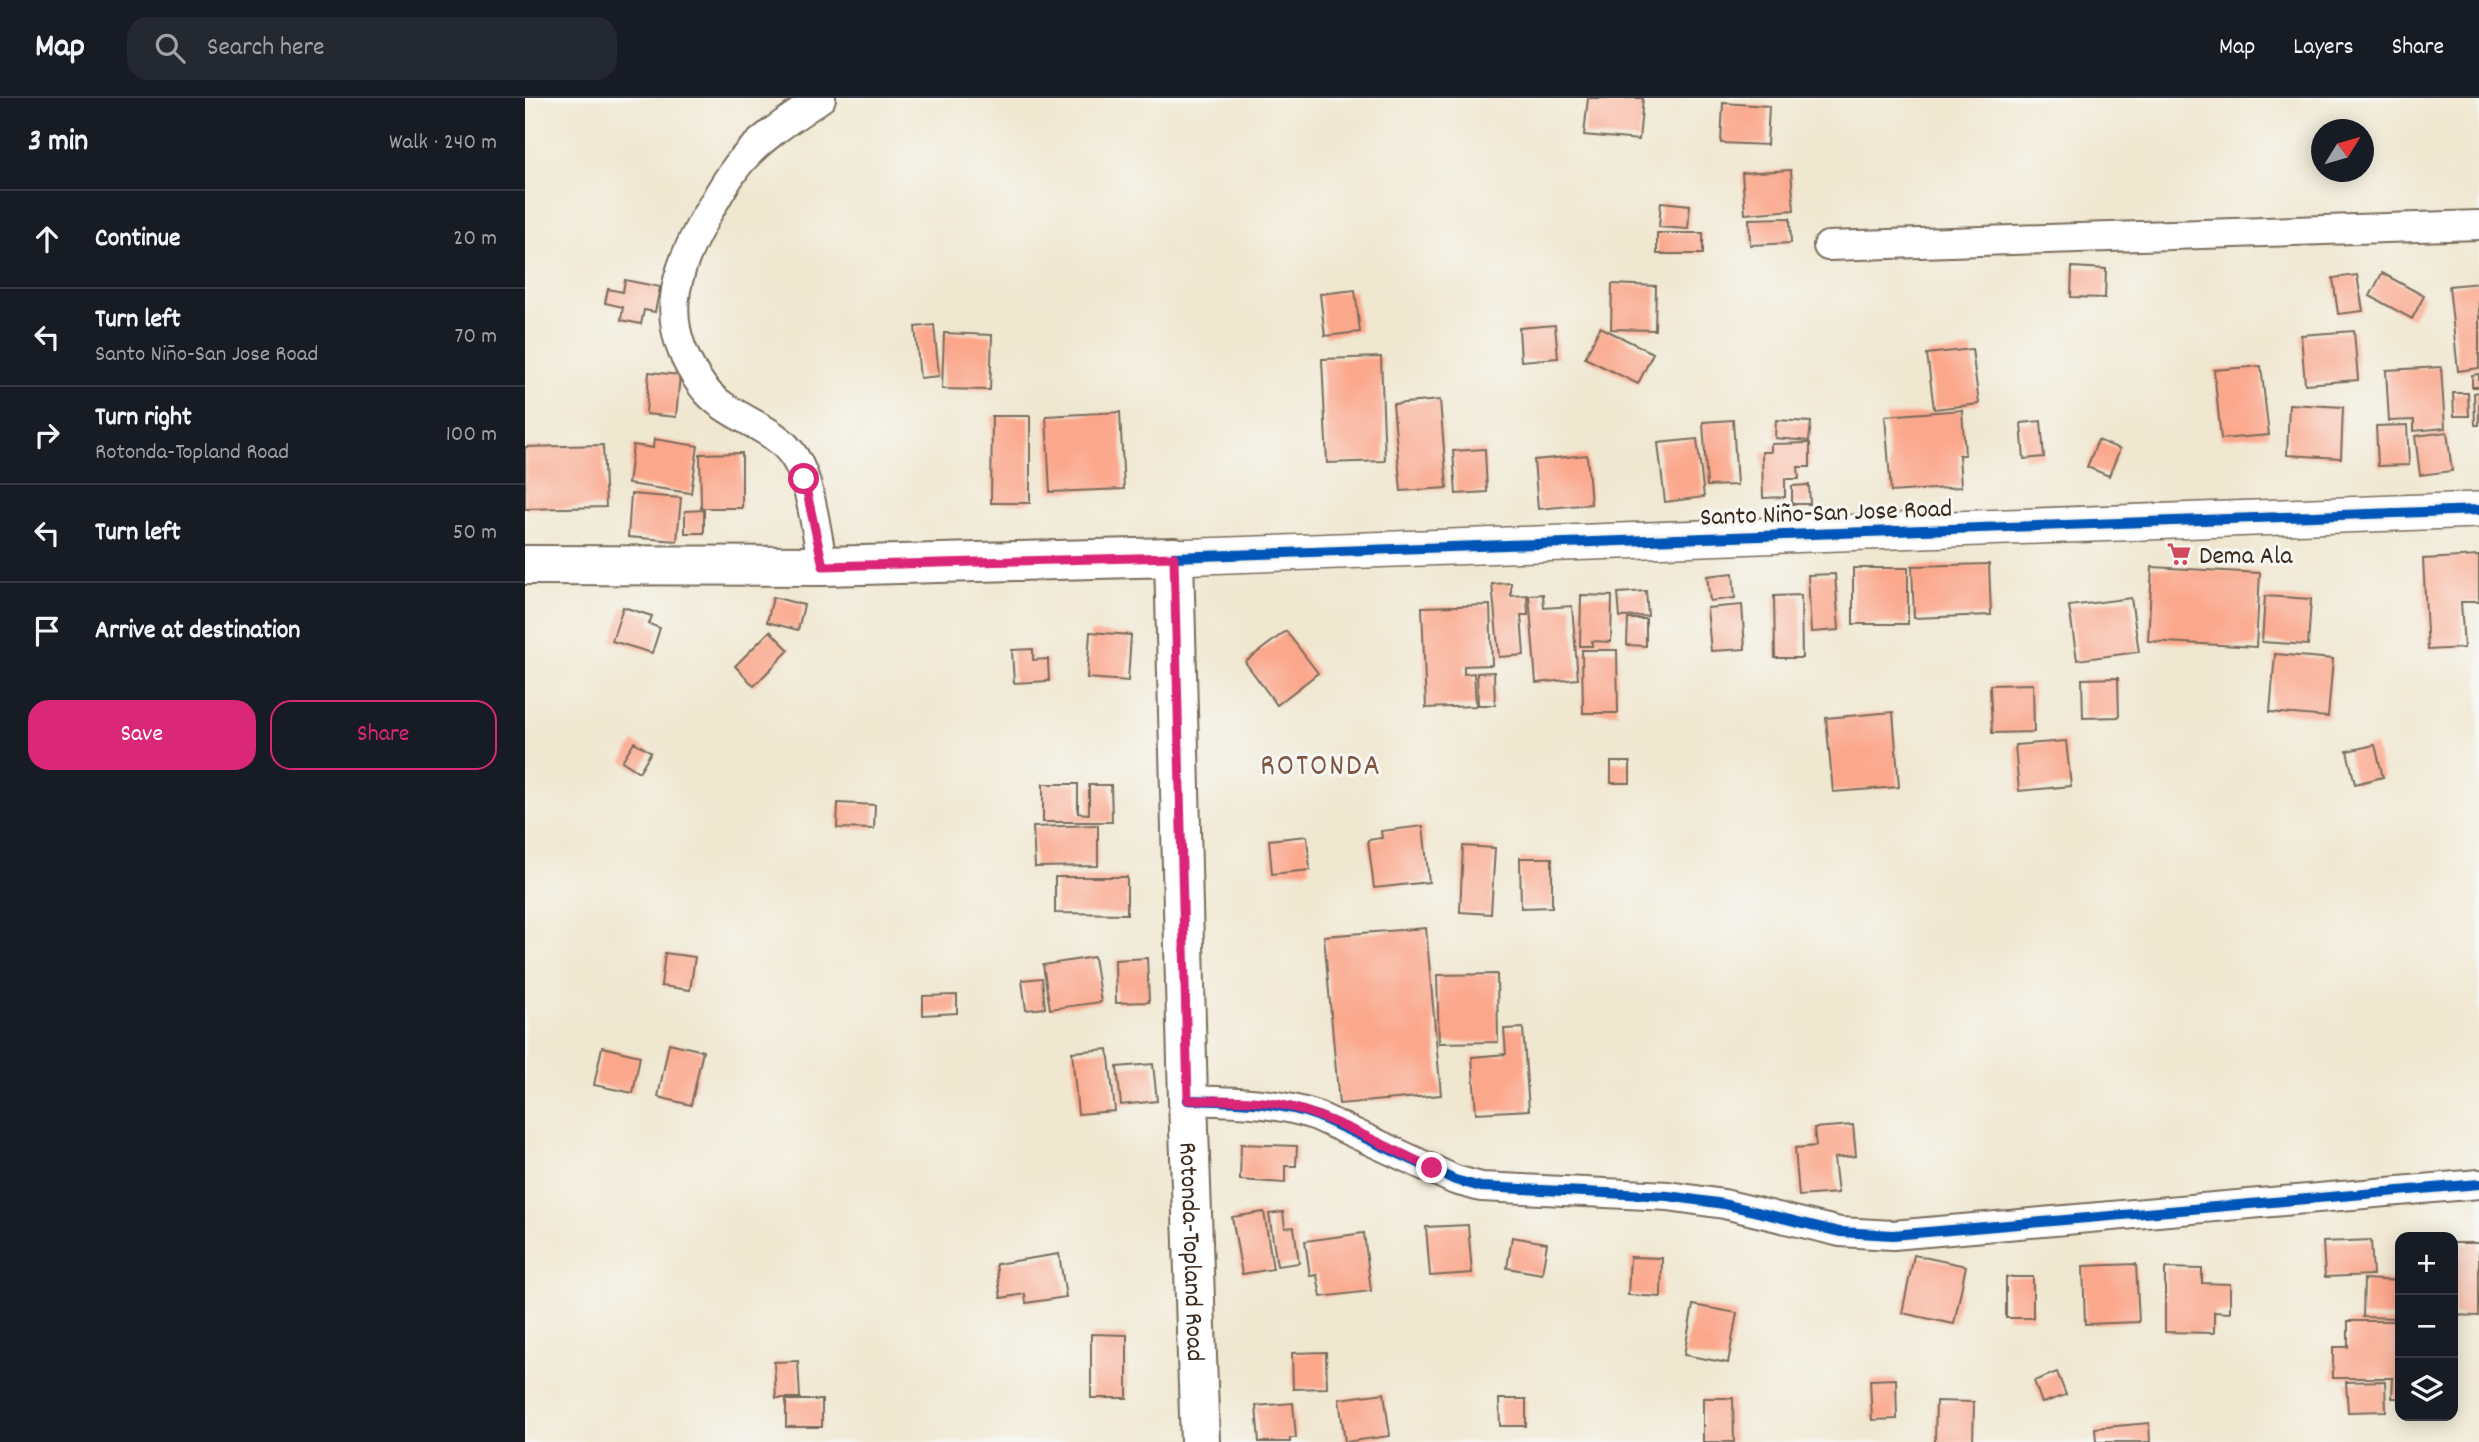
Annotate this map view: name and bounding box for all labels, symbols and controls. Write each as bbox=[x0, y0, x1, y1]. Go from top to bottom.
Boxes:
search box bbox=[127, 17, 617, 80]
text: Map bbox=[35, 25, 85, 72]
icon: search bbox=[151, 29, 189, 67]
text: Search here bbox=[207, 30, 325, 67]
text: Map bbox=[2219, 31, 2255, 65]
text: Layers bbox=[2293, 31, 2354, 65]
text: Share bbox=[2392, 31, 2444, 65]
north arrow bbox=[2311, 119, 2374, 182]
text: 3 min bbox=[28, 122, 88, 165]
text: Walk · 240 m bbox=[389, 127, 497, 160]
icon: ahead bbox=[28, 220, 66, 258]
text: Continue bbox=[95, 221, 180, 258]
text: 20 m bbox=[453, 223, 497, 256]
text: Turn left bbox=[95, 302, 181, 339]
icon: left bbox=[28, 318, 66, 356]
text: 70 m bbox=[455, 321, 497, 354]
text: Santo Niño-San Jose Road bbox=[95, 339, 318, 372]
text: Turn right bbox=[95, 400, 192, 437]
icon: right bbox=[28, 416, 66, 454]
text: 100 m bbox=[446, 419, 497, 452]
text: Rotonda-Topland Road bbox=[95, 437, 289, 470]
route start bbox=[788, 463, 819, 494]
street label: Santo Niño-San Jose Road bbox=[1699, 492, 1953, 537]
icon: left bbox=[28, 514, 66, 552]
text: Turn left bbox=[95, 515, 181, 552]
text: 50 m bbox=[453, 517, 497, 550]
place label: Dema Ala bbox=[2199, 539, 2293, 576]
supermarket icon: Dema Ala bbox=[2165, 540, 2193, 568]
icon: arrive bbox=[28, 612, 66, 650]
text: Arrive at destination bbox=[95, 613, 300, 650]
button: Save bbox=[28, 700, 256, 770]
button: Share bbox=[270, 700, 497, 770]
district label: ROTONDA bbox=[1260, 747, 1382, 790]
street label: Rotonda-Topland Road bbox=[1167, 1141, 1212, 1362]
route end bbox=[1416, 1152, 1447, 1183]
map controls bbox=[2395, 1232, 2458, 1421]
button: + bbox=[2395, 1232, 2458, 1295]
button: − bbox=[2395, 1295, 2458, 1358]
button: layers bbox=[2395, 1358, 2458, 1421]

